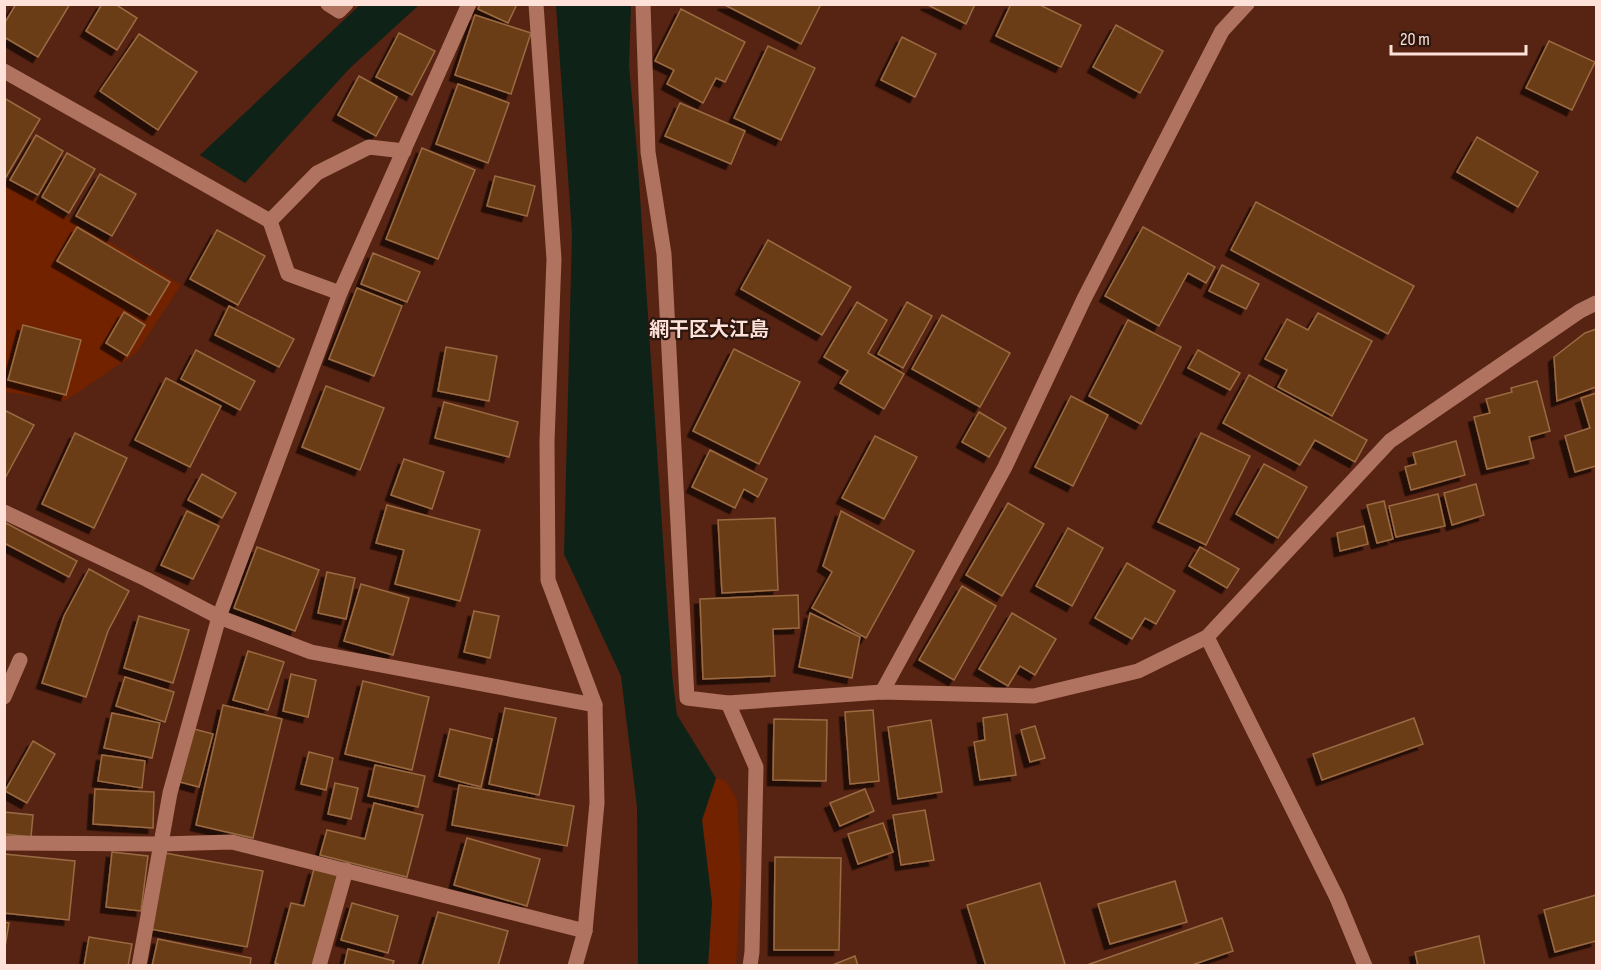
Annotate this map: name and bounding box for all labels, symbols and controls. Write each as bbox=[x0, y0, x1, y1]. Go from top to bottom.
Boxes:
scale bar bbox=[1391, 18, 1526, 56]
text: 20 m bbox=[1400, 29, 1430, 50]
district label: 網干区大江島 bbox=[649, 318, 769, 342]

